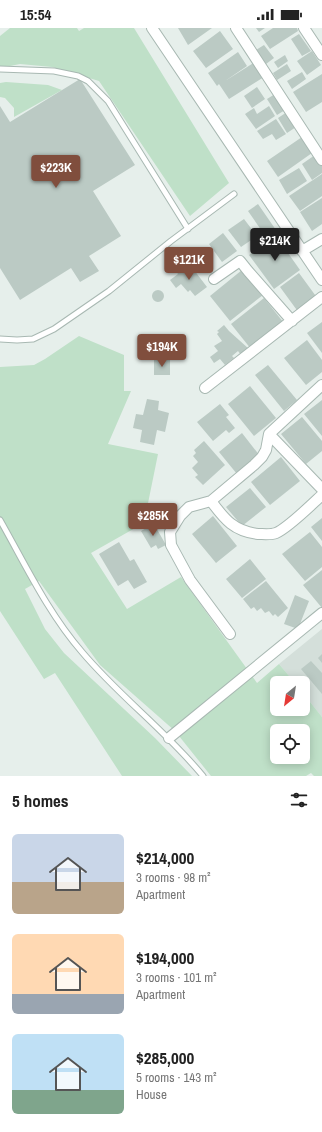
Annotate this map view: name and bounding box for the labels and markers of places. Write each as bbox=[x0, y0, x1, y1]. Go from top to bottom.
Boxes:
pin: $223K bbox=[28, 155, 84, 189]
pin: $214K bbox=[247, 228, 303, 262]
pin: $121K bbox=[161, 247, 217, 281]
pin: $194K bbox=[134, 334, 190, 368]
pin: $285K bbox=[125, 503, 181, 537]

